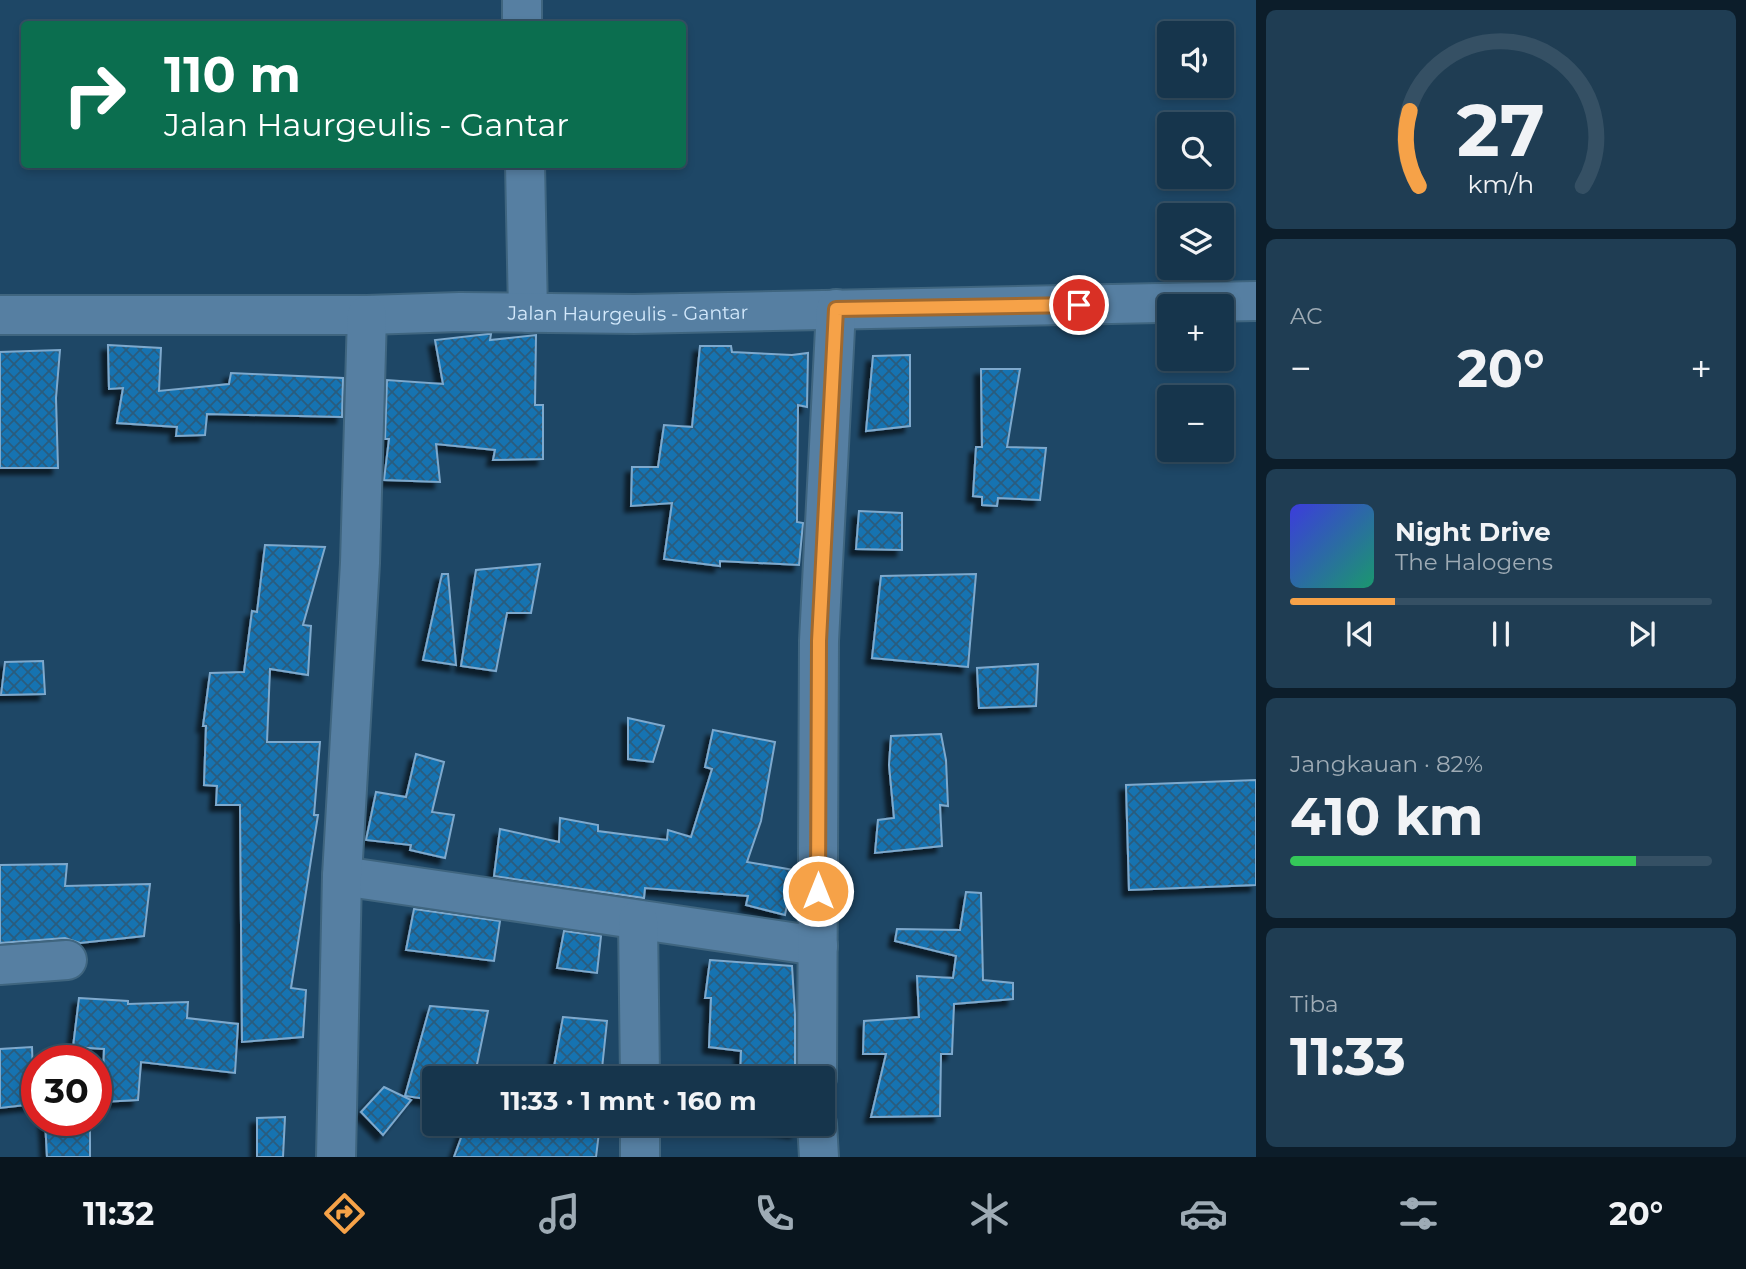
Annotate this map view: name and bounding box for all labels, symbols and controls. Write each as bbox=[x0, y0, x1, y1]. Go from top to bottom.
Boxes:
map controls bbox=[1157, 21, 1234, 462]
button: sound bbox=[1157, 21, 1234, 98]
text: 110 m bbox=[164, 45, 301, 104]
icon: right bbox=[49, 49, 140, 140]
text: 27 bbox=[1457, 86, 1545, 174]
text: Jalan Haurgeulis - Gantar bbox=[164, 105, 569, 144]
button: search bbox=[1157, 112, 1234, 189]
text: km/h bbox=[1468, 169, 1534, 199]
button: layers bbox=[1157, 203, 1234, 280]
pin bbox=[1049, 275, 1109, 335]
icon: arrive bbox=[1060, 286, 1098, 324]
button: + bbox=[1157, 294, 1234, 371]
street label: Jalan Haurgeulis - Gantar bbox=[506, 301, 749, 326]
text: AC bbox=[1290, 302, 1323, 330]
text: 20° bbox=[1457, 337, 1545, 400]
text: − bbox=[1290, 345, 1312, 392]
text: + bbox=[1690, 345, 1712, 392]
button: − bbox=[1157, 385, 1234, 462]
text: Night Drive bbox=[1395, 516, 1551, 548]
text: The Halogens bbox=[1395, 548, 1553, 576]
icon: previous bbox=[1341, 615, 1379, 653]
icon: pause bbox=[1482, 615, 1520, 653]
icon: next bbox=[1623, 615, 1661, 653]
text: Jangkauan · 82% bbox=[1290, 750, 1483, 778]
text: 410 km bbox=[1290, 785, 1483, 848]
position arrow bbox=[781, 854, 855, 928]
text: Tiba bbox=[1290, 990, 1338, 1018]
text: 11:33 bbox=[1290, 1025, 1406, 1088]
speed limit sign: 30 bbox=[21, 1045, 112, 1136]
text: 11:33 · 1 mnt · 160 m bbox=[500, 1085, 757, 1117]
icon: directions bbox=[320, 1189, 369, 1238]
icon: music bbox=[535, 1189, 584, 1238]
icon: phone bbox=[750, 1189, 799, 1238]
icon: climate bbox=[965, 1189, 1014, 1238]
icon: car bbox=[1179, 1189, 1228, 1238]
icon: filters bbox=[1394, 1189, 1443, 1238]
text: 11:32 bbox=[83, 1194, 154, 1233]
text: 20° bbox=[1609, 1194, 1663, 1233]

